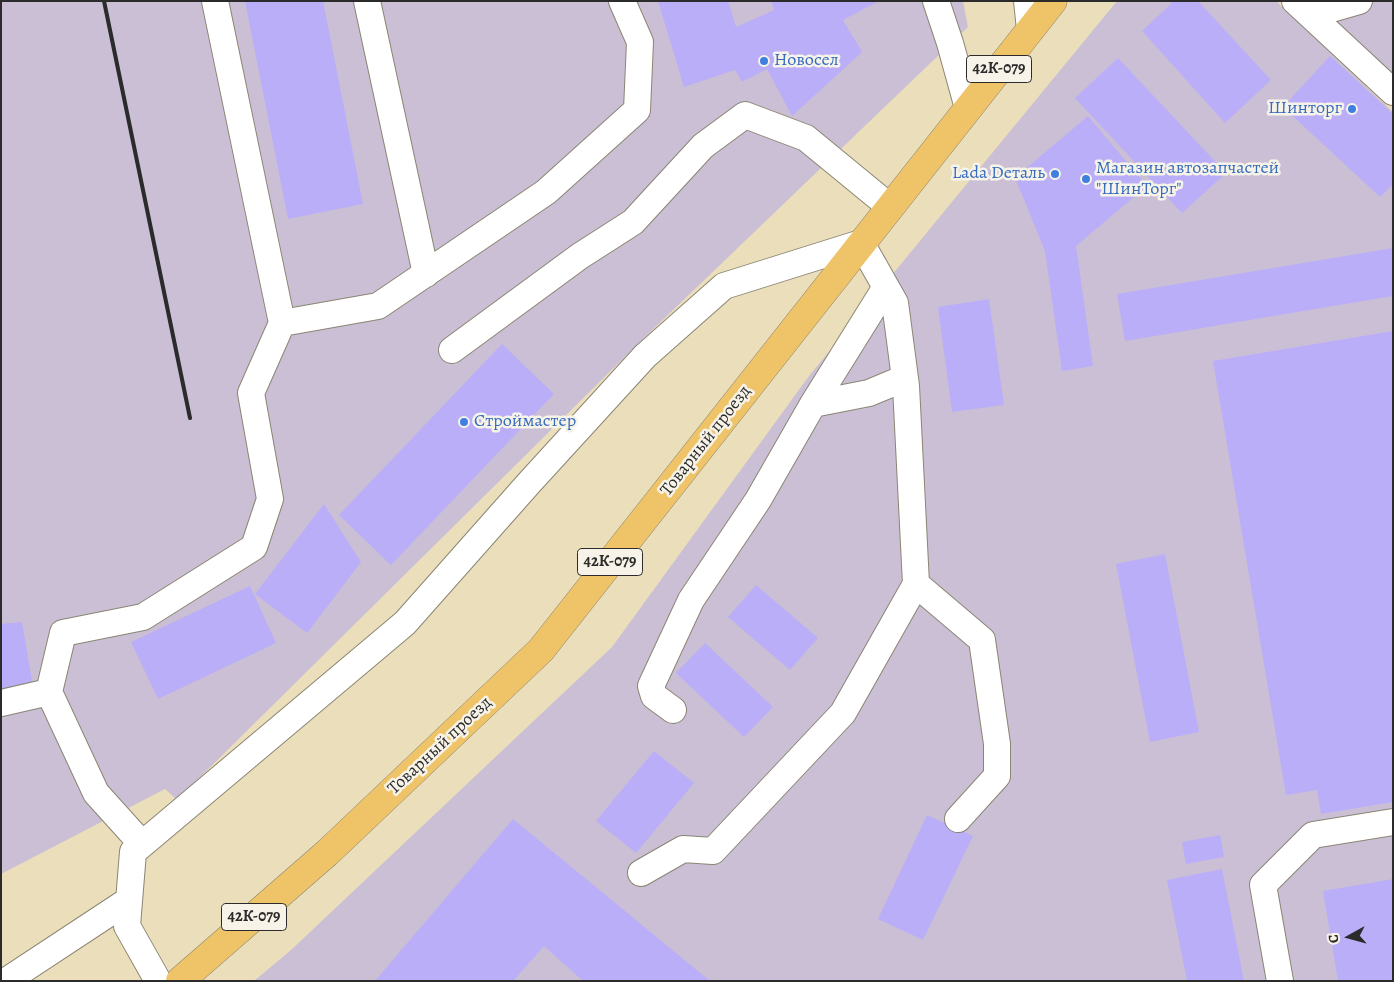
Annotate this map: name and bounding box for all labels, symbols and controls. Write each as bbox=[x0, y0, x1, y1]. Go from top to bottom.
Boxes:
place label: Новосел bbox=[774, 50, 839, 72]
marker: Новосел bbox=[758, 55, 770, 67]
road number: 42К-079 bbox=[966, 56, 1032, 82]
place label: Шинторг bbox=[1268, 98, 1342, 120]
marker: Шинторг bbox=[1346, 103, 1358, 115]
place label: Магазин автозапчастей "ШинТорг" bbox=[1096, 158, 1279, 200]
place label: Lada Dеталь bbox=[952, 163, 1045, 185]
marker: Lada Dеталь bbox=[1049, 168, 1061, 180]
marker: Магазин автозапчастей "ШинТорг" bbox=[1080, 173, 1092, 185]
street label: Товарный проезд bbox=[656, 381, 756, 501]
place label: Строймастер bbox=[474, 411, 576, 433]
marker: Строймастер bbox=[458, 416, 470, 428]
road number: 42К-079 bbox=[578, 548, 642, 576]
street label: Товарный проезд bbox=[384, 692, 496, 800]
road number: 42К-079 bbox=[222, 904, 286, 930]
north arrow bbox=[1324, 912, 1374, 962]
text: С bbox=[1324, 933, 1344, 944]

